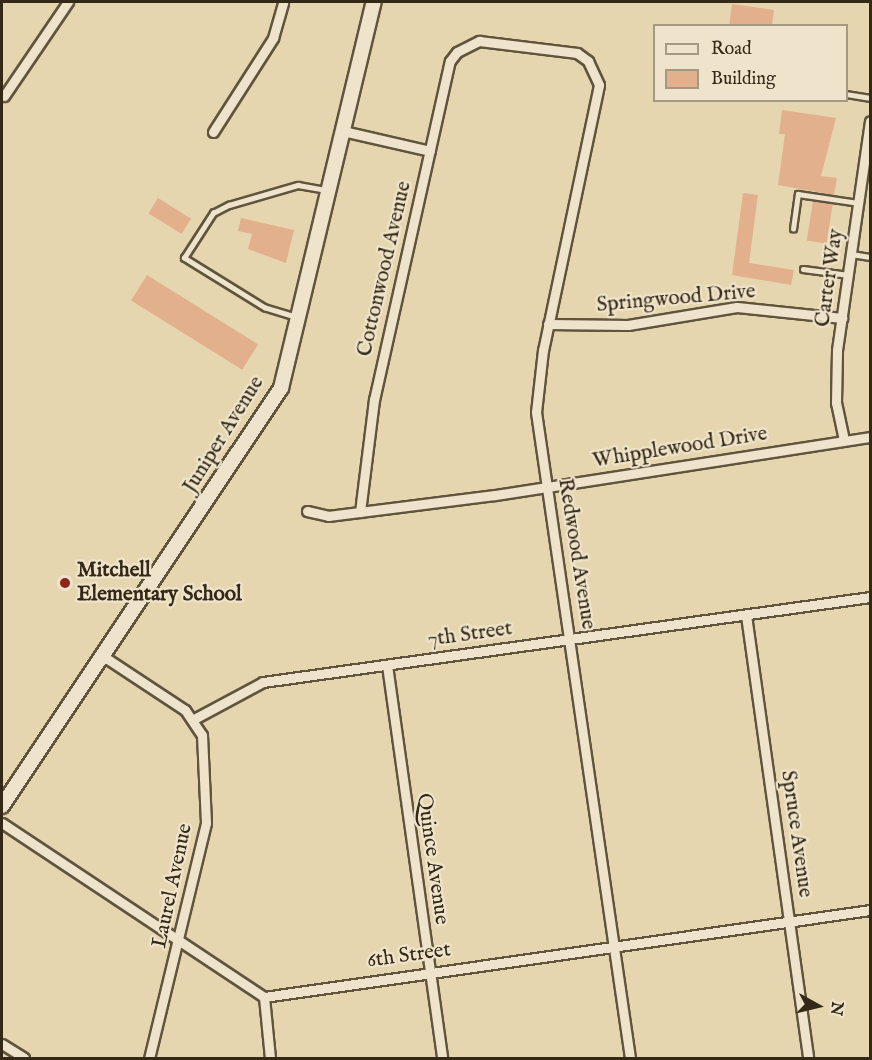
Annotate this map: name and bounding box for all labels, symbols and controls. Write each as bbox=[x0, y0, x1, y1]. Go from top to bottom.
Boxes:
legend bbox=[653, 24, 848, 102]
text: Road bbox=[711, 38, 752, 61]
text: Building bbox=[711, 68, 776, 91]
street label: Cottonwood Avenue bbox=[353, 179, 417, 359]
street label: Carter Way bbox=[811, 227, 849, 329]
street label: Springwood Drive bbox=[596, 280, 756, 318]
street label: Juniper Avenue bbox=[178, 372, 270, 498]
street label: Whipplewood Drive bbox=[591, 422, 769, 474]
street label: Redwood Avenue bbox=[552, 477, 600, 631]
place label: Mitchell Elementary School bbox=[77, 558, 242, 608]
marker: Mitchell Elementary School bbox=[58, 576, 72, 590]
street label: 7th Street bbox=[426, 617, 514, 653]
street label: Spruce Avenue bbox=[775, 769, 817, 899]
street label: Quince Avenue bbox=[410, 792, 454, 926]
street label: Laurel Avenue bbox=[147, 821, 199, 951]
street label: 6th Street bbox=[366, 938, 452, 974]
north arrow bbox=[788, 976, 848, 1036]
text: N bbox=[825, 1000, 847, 1017]

